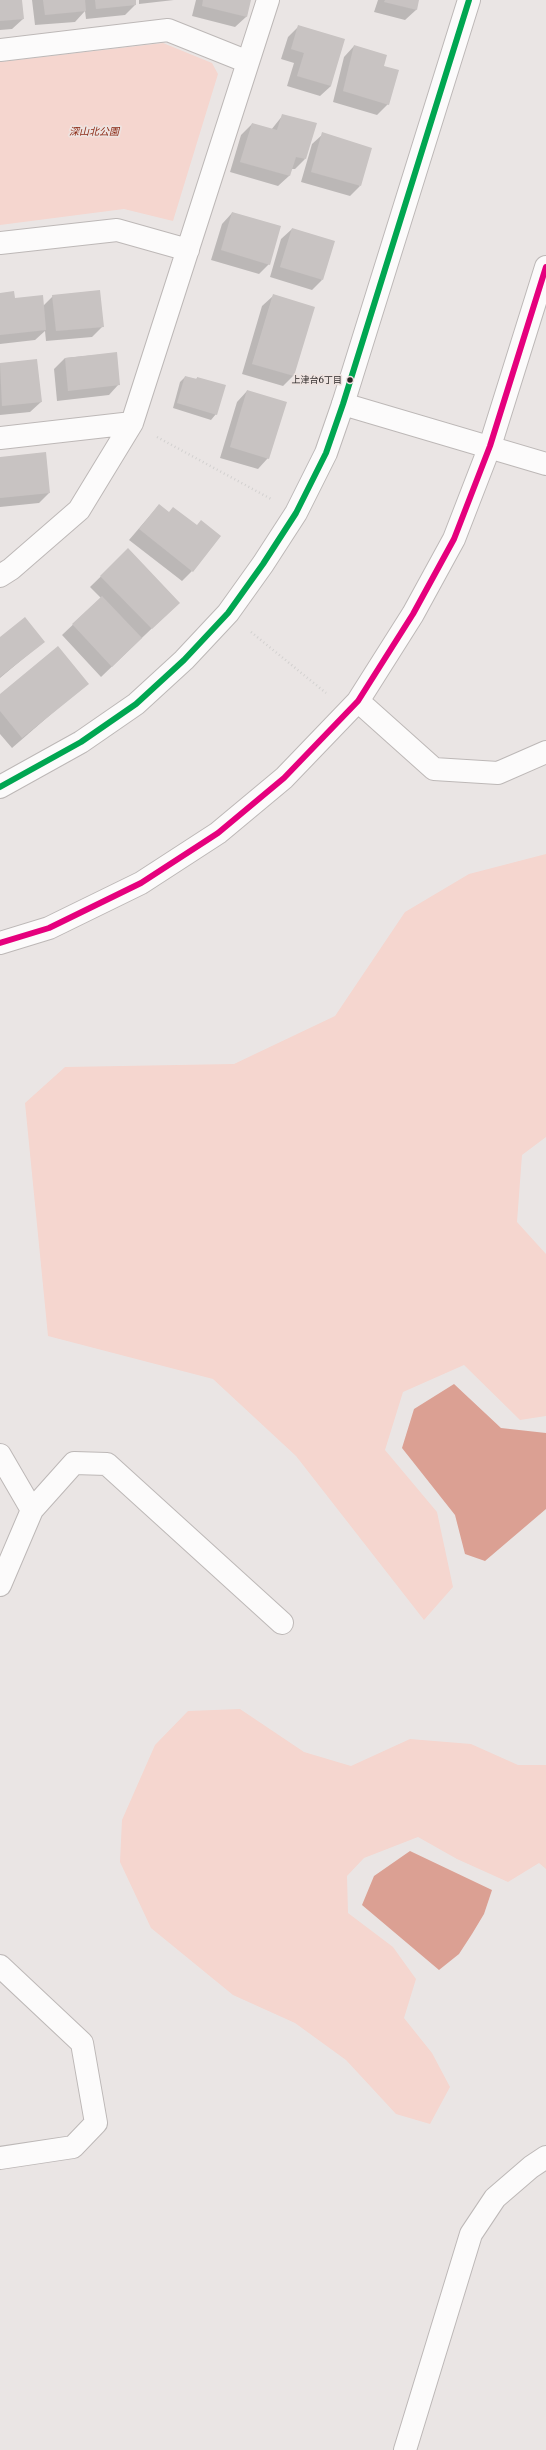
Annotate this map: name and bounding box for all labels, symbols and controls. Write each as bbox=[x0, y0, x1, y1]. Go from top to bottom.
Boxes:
park label: 深山北公園 bbox=[69, 126, 119, 138]
place label: 上津台6丁目 bbox=[292, 375, 342, 385]
marker: 上津台6丁目 bbox=[345, 375, 355, 385]

